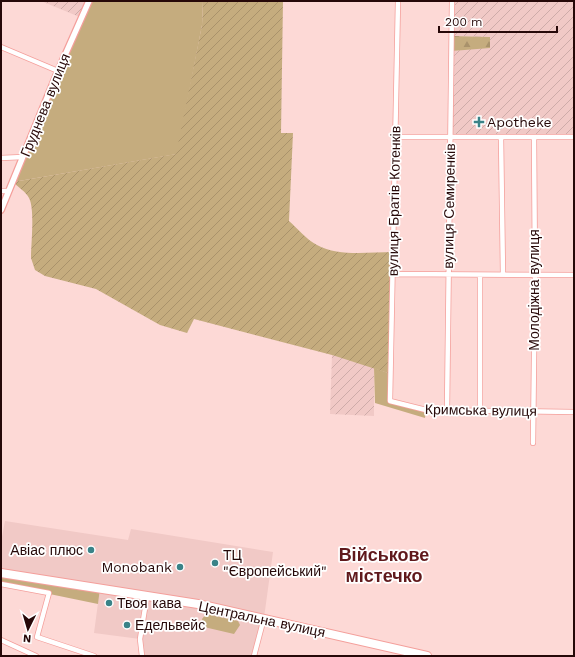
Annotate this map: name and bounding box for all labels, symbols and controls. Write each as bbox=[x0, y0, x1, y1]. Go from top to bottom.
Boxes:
scale bar bbox=[439, 8, 557, 34]
text: 200 m bbox=[445, 15, 482, 29]
street label: Груднева вулиця bbox=[17, 51, 73, 159]
place label: Apotheke bbox=[487, 114, 552, 130]
marker: Apotheke bbox=[474, 117, 484, 127]
street label: вулиця Братів Котенків bbox=[385, 126, 403, 276]
street label: вулиця Семиренків bbox=[440, 143, 458, 269]
street label: Молодіжна вулиця bbox=[526, 229, 542, 351]
street label: Кримська вулиця bbox=[425, 401, 537, 419]
place label: Авіас плюс bbox=[10, 542, 83, 558]
district label: Військове містечко bbox=[339, 544, 429, 586]
marker: Авіас плюс bbox=[86, 545, 96, 555]
place label: ТЦ "Європейський" bbox=[223, 547, 327, 579]
marker: ТЦ "Європейський" bbox=[210, 558, 220, 568]
place label: Monobank bbox=[101, 559, 172, 575]
marker: Monobank bbox=[175, 562, 185, 572]
place label: Твоя кава bbox=[117, 595, 182, 611]
marker: Твоя кава bbox=[104, 598, 114, 608]
street label: Центральна вулиця bbox=[197, 598, 327, 640]
north arrow bbox=[8, 609, 48, 649]
place label: Едельвейс bbox=[135, 617, 205, 633]
marker: Едельвейс bbox=[122, 620, 132, 630]
text: N bbox=[23, 632, 32, 645]

